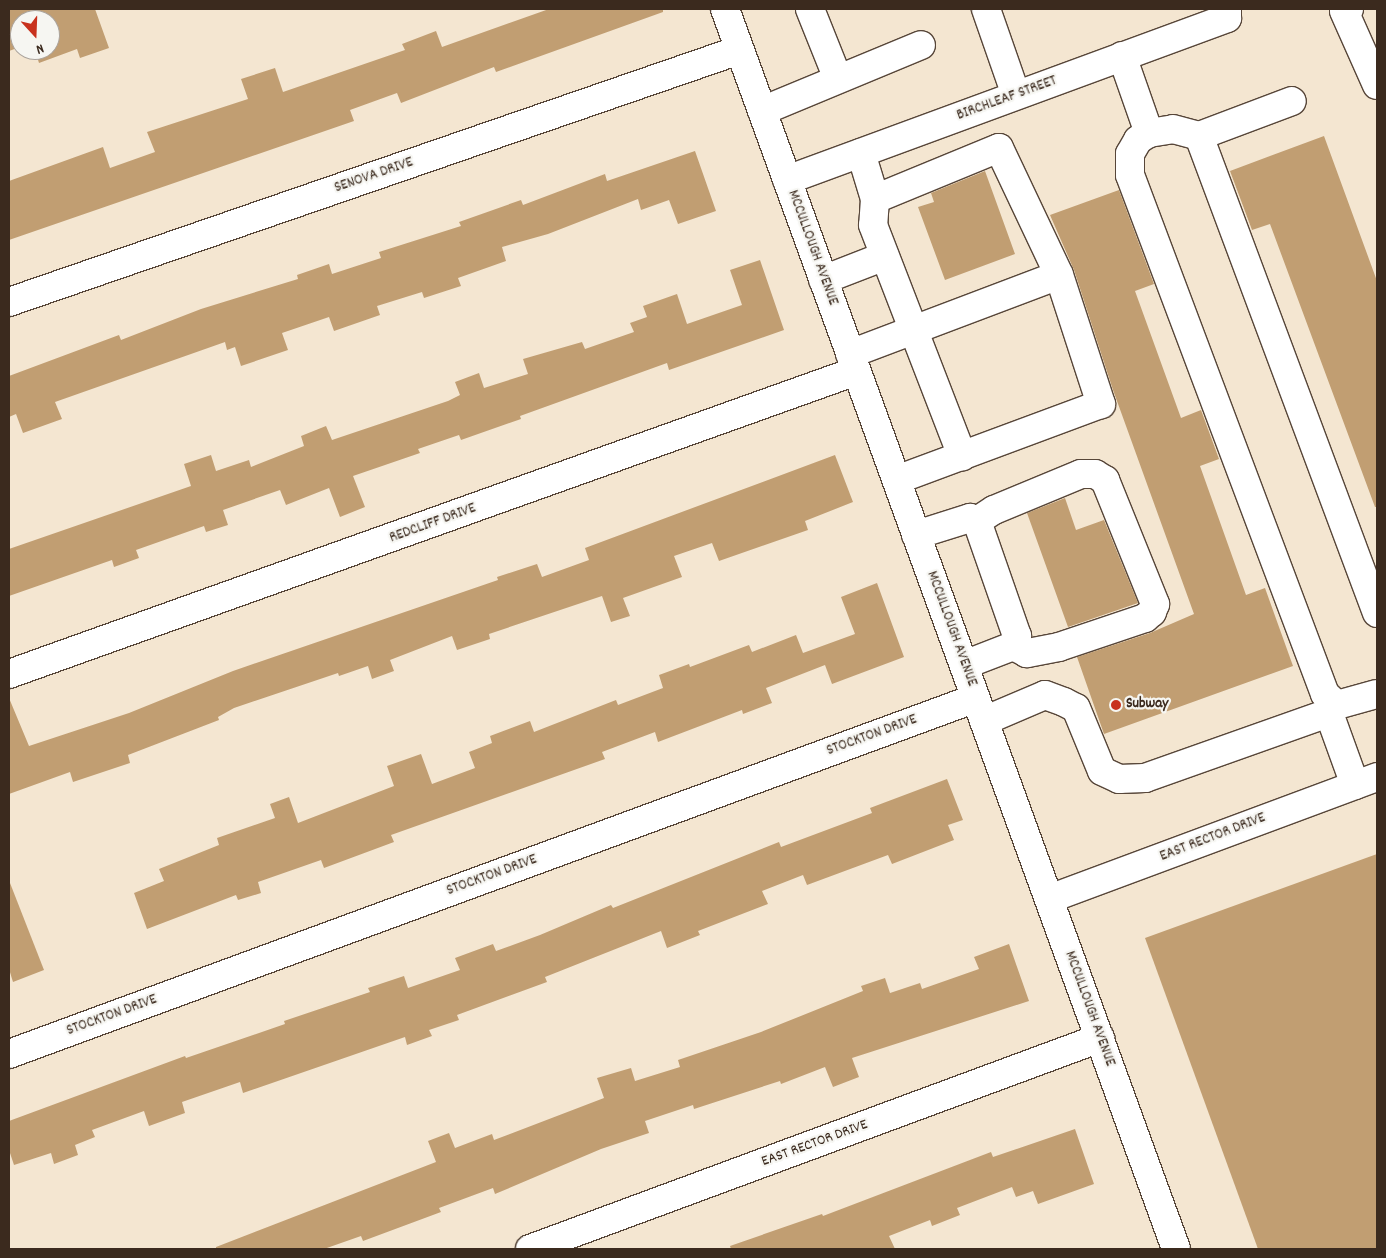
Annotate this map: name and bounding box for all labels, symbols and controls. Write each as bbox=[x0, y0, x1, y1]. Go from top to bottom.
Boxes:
north arrow bbox=[10, 10, 60, 60]
text: N bbox=[33, 38, 46, 59]
street label: BIRCHLEAF STREET bbox=[955, 73, 1059, 125]
street label: SENOVA DRIVE bbox=[332, 154, 416, 198]
street label: MCCULLOUGH AVENUE bbox=[783, 188, 841, 308]
street label: REDCLIFF DRIVE bbox=[387, 500, 479, 548]
street label: MCCULLOUGH AVENUE bbox=[922, 569, 980, 689]
place label: Subway bbox=[1126, 696, 1168, 714]
marker: Subway bbox=[1110, 699, 1122, 711]
street label: STOCKTON DRIVE bbox=[824, 711, 920, 761]
street label: EAST RECTOR DRIVE bbox=[1158, 810, 1268, 866]
street label: STOCKTON DRIVE bbox=[444, 851, 540, 901]
street label: MCCULLOUGH AVENUE bbox=[1060, 949, 1118, 1069]
street label: STOCKTON DRIVE bbox=[64, 991, 160, 1041]
street label: EAST RECTOR DRIVE bbox=[759, 1116, 871, 1172]

